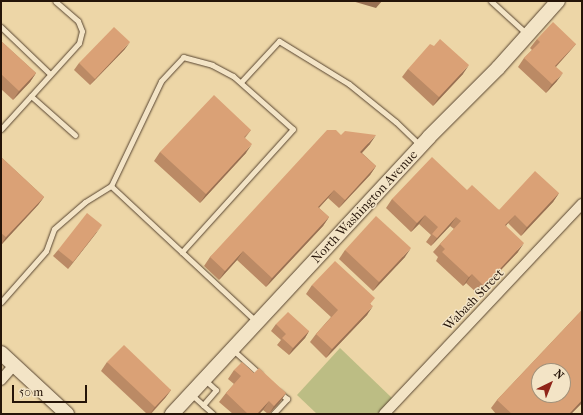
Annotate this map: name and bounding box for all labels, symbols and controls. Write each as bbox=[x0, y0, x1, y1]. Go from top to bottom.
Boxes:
street label: North Washington Avenue bbox=[309, 147, 421, 267]
street label: Wabash Street bbox=[441, 266, 507, 334]
north arrow bbox=[531, 363, 571, 403]
text: N bbox=[551, 367, 566, 382]
scale bar bbox=[14, 377, 89, 403]
text: 50 m bbox=[19, 385, 43, 399]

